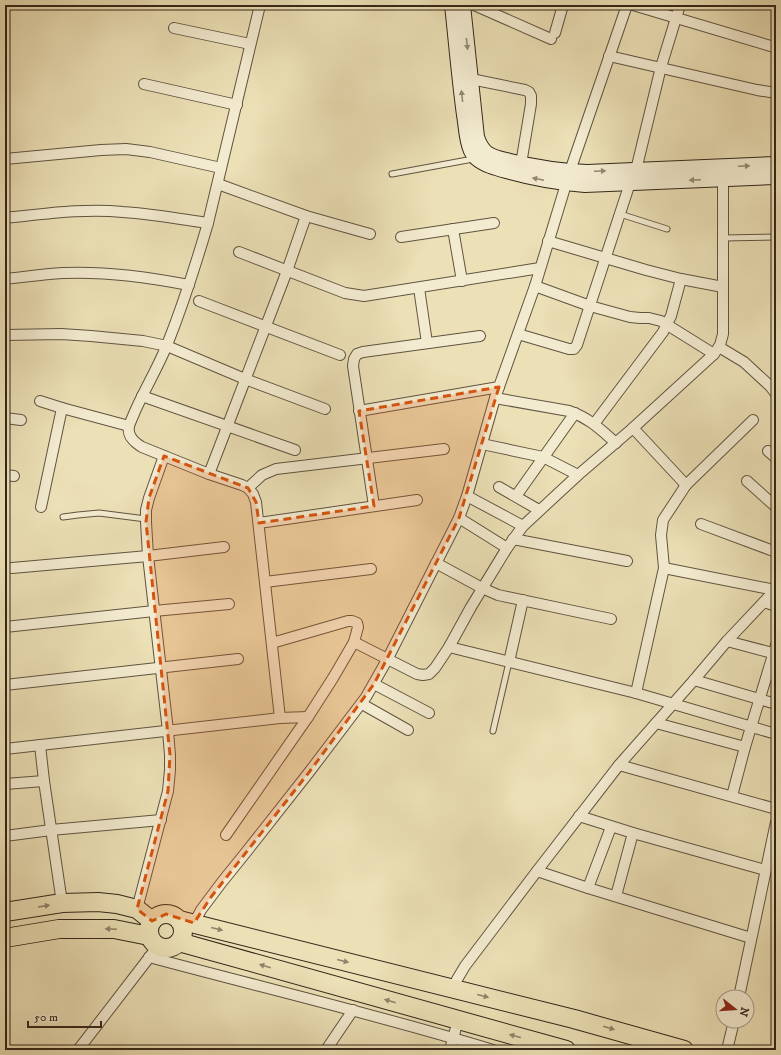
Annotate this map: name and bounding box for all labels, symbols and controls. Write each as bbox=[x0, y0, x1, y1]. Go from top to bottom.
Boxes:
one-way arrow bbox=[463, 38, 470, 50]
one-way arrow bbox=[459, 90, 465, 102]
one-way arrow bbox=[738, 163, 751, 169]
one-way arrow bbox=[594, 168, 606, 175]
one-way arrow bbox=[531, 176, 544, 182]
one-way arrow bbox=[688, 177, 701, 183]
one-way arrow bbox=[37, 903, 50, 909]
one-way arrow bbox=[105, 926, 117, 933]
one-way arrow bbox=[211, 926, 223, 932]
one-way arrow bbox=[337, 958, 349, 964]
one-way arrow bbox=[259, 963, 271, 969]
north arrow bbox=[715, 989, 755, 1029]
one-way arrow bbox=[477, 993, 489, 999]
one-way arrow bbox=[384, 998, 396, 1004]
scale bar bbox=[28, 1003, 101, 1029]
text: N bbox=[736, 1005, 752, 1018]
text: 50 m bbox=[34, 1010, 58, 1025]
one-way arrow bbox=[602, 1026, 615, 1032]
one-way arrow bbox=[509, 1033, 521, 1039]

